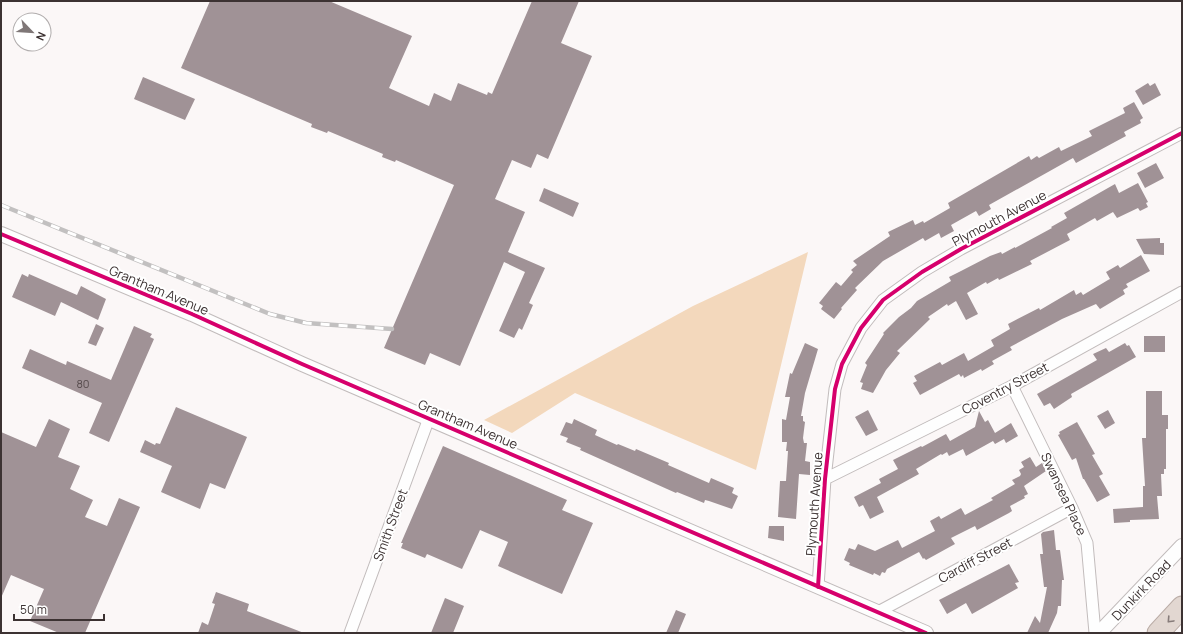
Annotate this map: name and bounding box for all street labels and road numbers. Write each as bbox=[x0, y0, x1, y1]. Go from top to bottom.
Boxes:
street label: Plymouth Avenue bbox=[949, 185, 1050, 250]
street label: Grantham Avenue bbox=[106, 261, 212, 319]
street label: Coventry Street bbox=[959, 358, 1051, 418]
street label: Grantham Avenue bbox=[415, 395, 521, 453]
street label: Swansea Place bbox=[1037, 450, 1091, 539]
street label: Plymouth Avenue bbox=[801, 451, 827, 557]
street label: Smith Street bbox=[369, 486, 411, 564]
street label: Cardiff Street bbox=[935, 533, 1015, 587]
street label: Dunkirk Road bbox=[1107, 556, 1175, 624]

